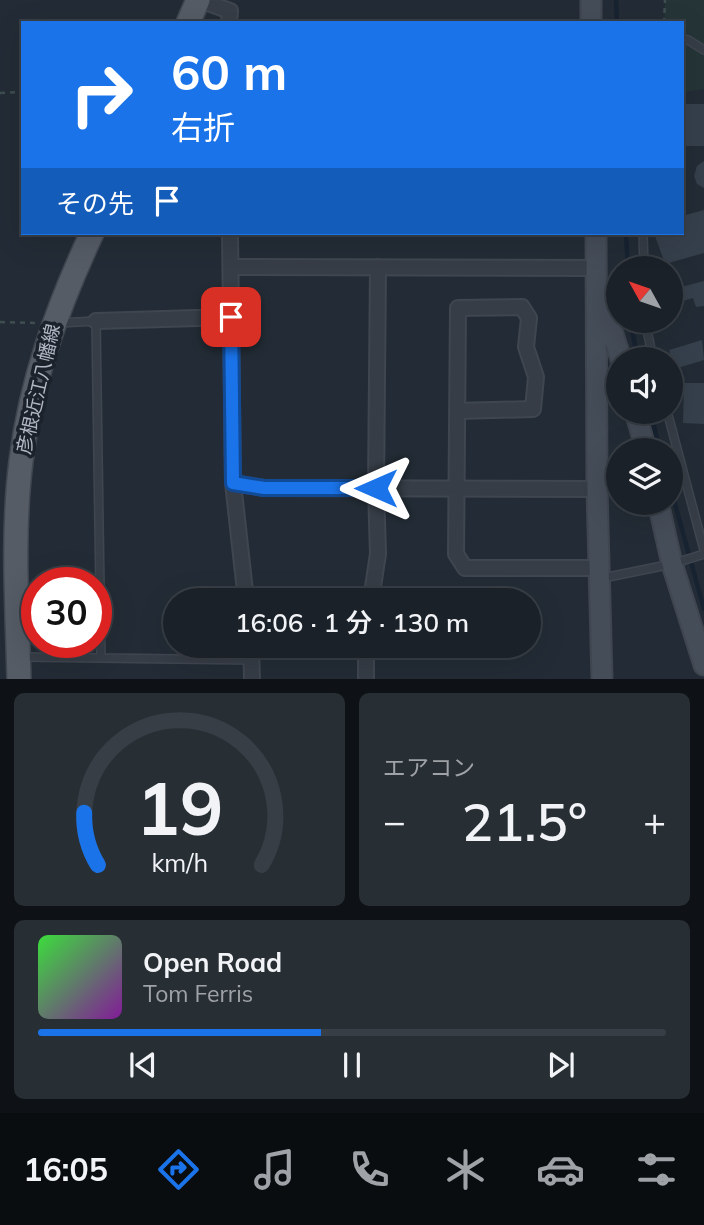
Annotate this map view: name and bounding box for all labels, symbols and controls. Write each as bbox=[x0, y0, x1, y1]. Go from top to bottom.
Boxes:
text: 60 m bbox=[171, 41, 287, 102]
icon: right bbox=[56, 49, 147, 140]
text: 右折 bbox=[171, 107, 235, 147]
icon: arrive bbox=[148, 182, 186, 220]
text: その先 bbox=[56, 187, 134, 220]
north arrow bbox=[606, 256, 682, 332]
map controls bbox=[606, 256, 683, 515]
pin bbox=[201, 287, 261, 347]
icon: arrive bbox=[212, 298, 250, 336]
street label: 彦根近江八幡線 bbox=[11, 321, 65, 457]
button: sound bbox=[606, 347, 683, 424]
button: layers bbox=[606, 438, 683, 515]
position arrow bbox=[339, 451, 413, 525]
speed limit sign: 30 bbox=[21, 567, 112, 658]
text: 16:06 · 1 分 · 130 m bbox=[235, 606, 469, 639]
text: エアコン bbox=[383, 753, 475, 782]
text: 19 bbox=[136, 763, 223, 854]
text: 21.5° bbox=[462, 789, 587, 854]
text: − bbox=[383, 797, 406, 845]
text: + bbox=[643, 797, 666, 845]
text: km/h bbox=[151, 847, 208, 878]
text: Open Road bbox=[143, 946, 282, 979]
text: Tom Ferris bbox=[143, 979, 253, 1008]
icon: previous bbox=[124, 1046, 162, 1084]
icon: pause bbox=[333, 1046, 371, 1084]
icon: next bbox=[542, 1046, 580, 1084]
icon: directions bbox=[154, 1145, 203, 1194]
icon: music bbox=[250, 1145, 299, 1194]
icon: phone bbox=[345, 1145, 394, 1194]
icon: climate bbox=[441, 1145, 490, 1194]
icon: car bbox=[536, 1145, 585, 1194]
icon: filters bbox=[632, 1145, 681, 1194]
text: 16:05 bbox=[23, 1149, 108, 1189]

